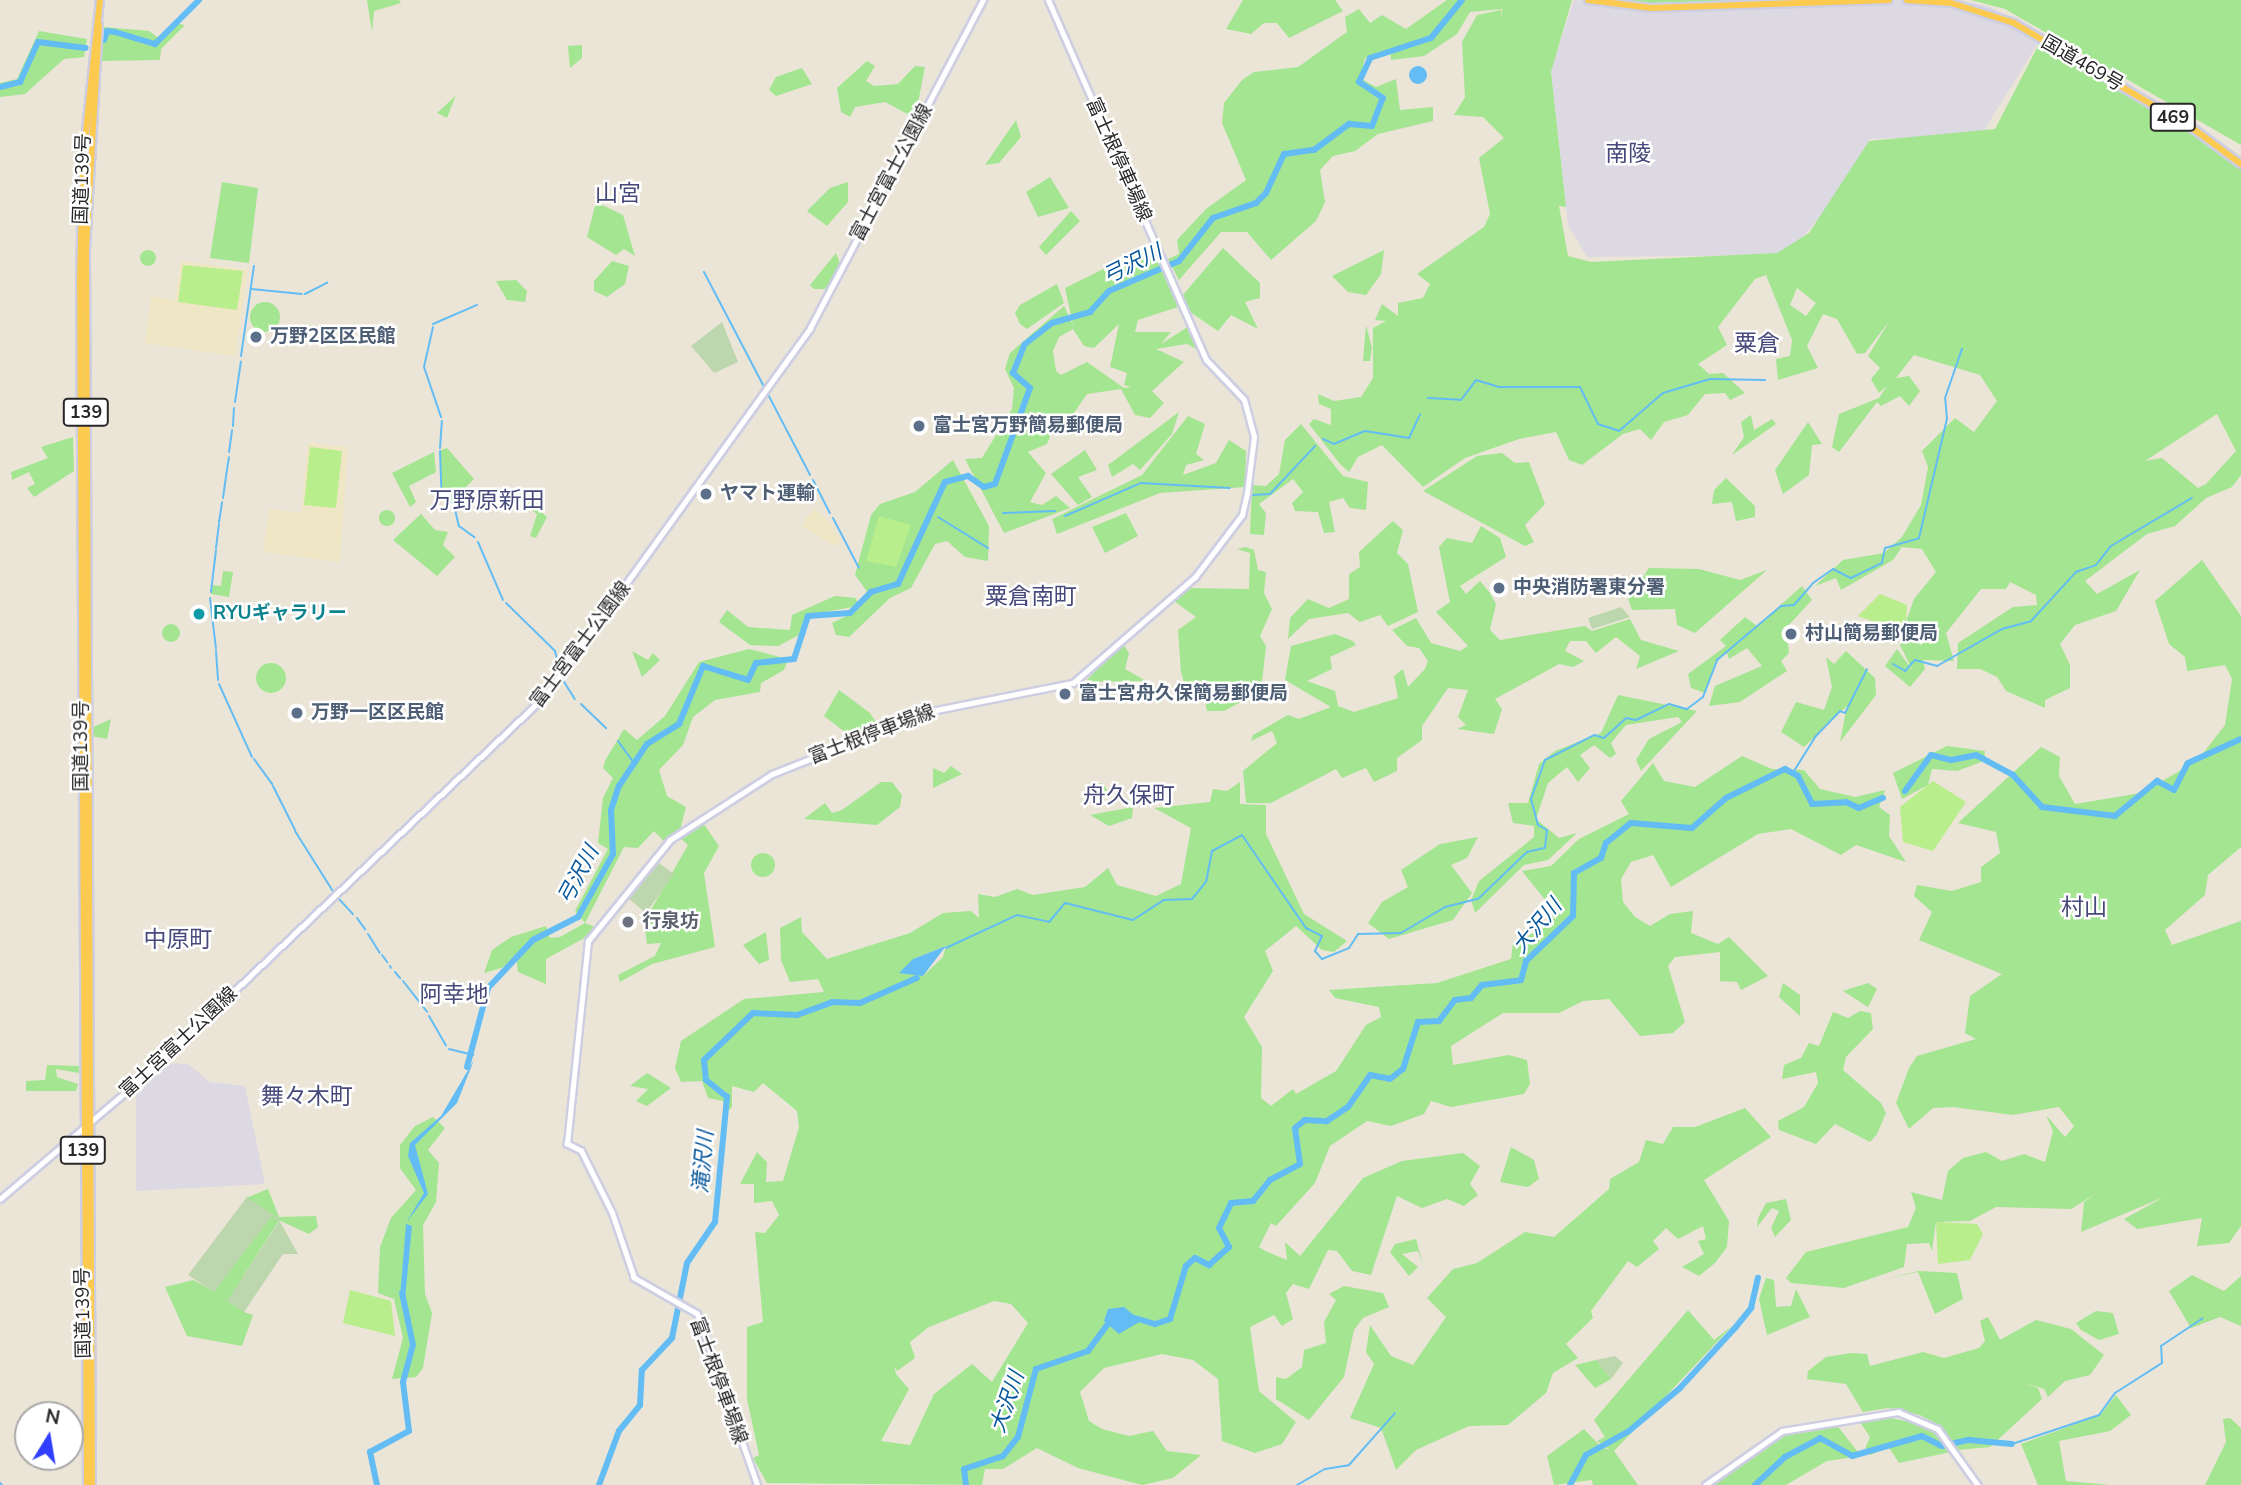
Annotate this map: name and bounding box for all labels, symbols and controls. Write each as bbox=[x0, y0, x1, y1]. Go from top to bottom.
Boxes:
street label: 国道469号 bbox=[2037, 31, 2127, 97]
street label: 富士根停車場線 bbox=[1081, 95, 1155, 225]
street label: 富士宮富士公園線 bbox=[846, 101, 938, 245]
road number: 469 bbox=[2148, 103, 2198, 132]
street label: 国道139号 bbox=[70, 133, 96, 225]
district label: 南陵 bbox=[1605, 140, 1651, 168]
district label: 山宮 bbox=[595, 180, 641, 208]
water label: 弓沢川 bbox=[1098, 239, 1166, 289]
place label: 万野2区区民館 bbox=[270, 326, 395, 348]
marker: 万野2区区民館 bbox=[248, 329, 264, 345]
district label: 粟倉 bbox=[1734, 330, 1780, 358]
road number: 139 bbox=[62, 398, 110, 426]
place label: 富士宮万野簡易郵便局 bbox=[933, 415, 1123, 437]
marker: 富士宮万野簡易郵便局 bbox=[911, 418, 927, 434]
place label: ヤマト運輸 bbox=[720, 483, 815, 505]
marker: ヤマト運輸 bbox=[698, 486, 714, 502]
district label: 万野原新田 bbox=[430, 487, 544, 515]
street label: 富士宮富士公園線 bbox=[526, 577, 636, 713]
place label: 中央消防署東分署 bbox=[1513, 577, 1665, 599]
marker: 中央消防署東分署 bbox=[1491, 580, 1507, 596]
district label: 粟倉南町 bbox=[985, 583, 1077, 611]
place label: RYUギャラリー bbox=[213, 603, 347, 625]
marker: RYUギャラリー bbox=[191, 606, 207, 622]
place label: 村山簡易郵便局 bbox=[1805, 623, 1938, 645]
marker: 村山簡易郵便局 bbox=[1783, 626, 1799, 642]
place label: 富士宮舟久保簡易郵便局 bbox=[1079, 683, 1288, 705]
marker: 富士宮舟久保簡易郵便局 bbox=[1057, 686, 1073, 702]
street label: 国道139号 bbox=[71, 700, 93, 792]
street label: 富士根停車場線 bbox=[806, 701, 938, 769]
place label: 万野一区区民館 bbox=[311, 702, 444, 724]
marker: 万野一区区民館 bbox=[289, 705, 305, 721]
district label: 舟久保町 bbox=[1083, 782, 1175, 810]
water label: 弓沢川 bbox=[552, 841, 604, 909]
water label: 大沢川 bbox=[1507, 894, 1567, 958]
district label: 村山 bbox=[2061, 894, 2107, 922]
place label: 行泉坊 bbox=[642, 911, 699, 933]
marker: 行泉坊 bbox=[620, 914, 636, 930]
district label: 中原町 bbox=[144, 926, 212, 954]
district label: 阿幸地 bbox=[420, 981, 488, 1009]
street label: 富士宮富士公園線 bbox=[116, 983, 242, 1103]
district label: 舞々木町 bbox=[261, 1083, 353, 1111]
water label: 滝沢川 bbox=[688, 1130, 718, 1194]
road number: 139 bbox=[58, 1135, 108, 1164]
street label: 国道139号 bbox=[72, 1267, 96, 1359]
street label: 富士根停車場線 bbox=[685, 1315, 751, 1447]
water label: 大沢川 bbox=[985, 1368, 1029, 1436]
north arrow bbox=[14, 1401, 84, 1471]
text: N bbox=[43, 1403, 62, 1431]

